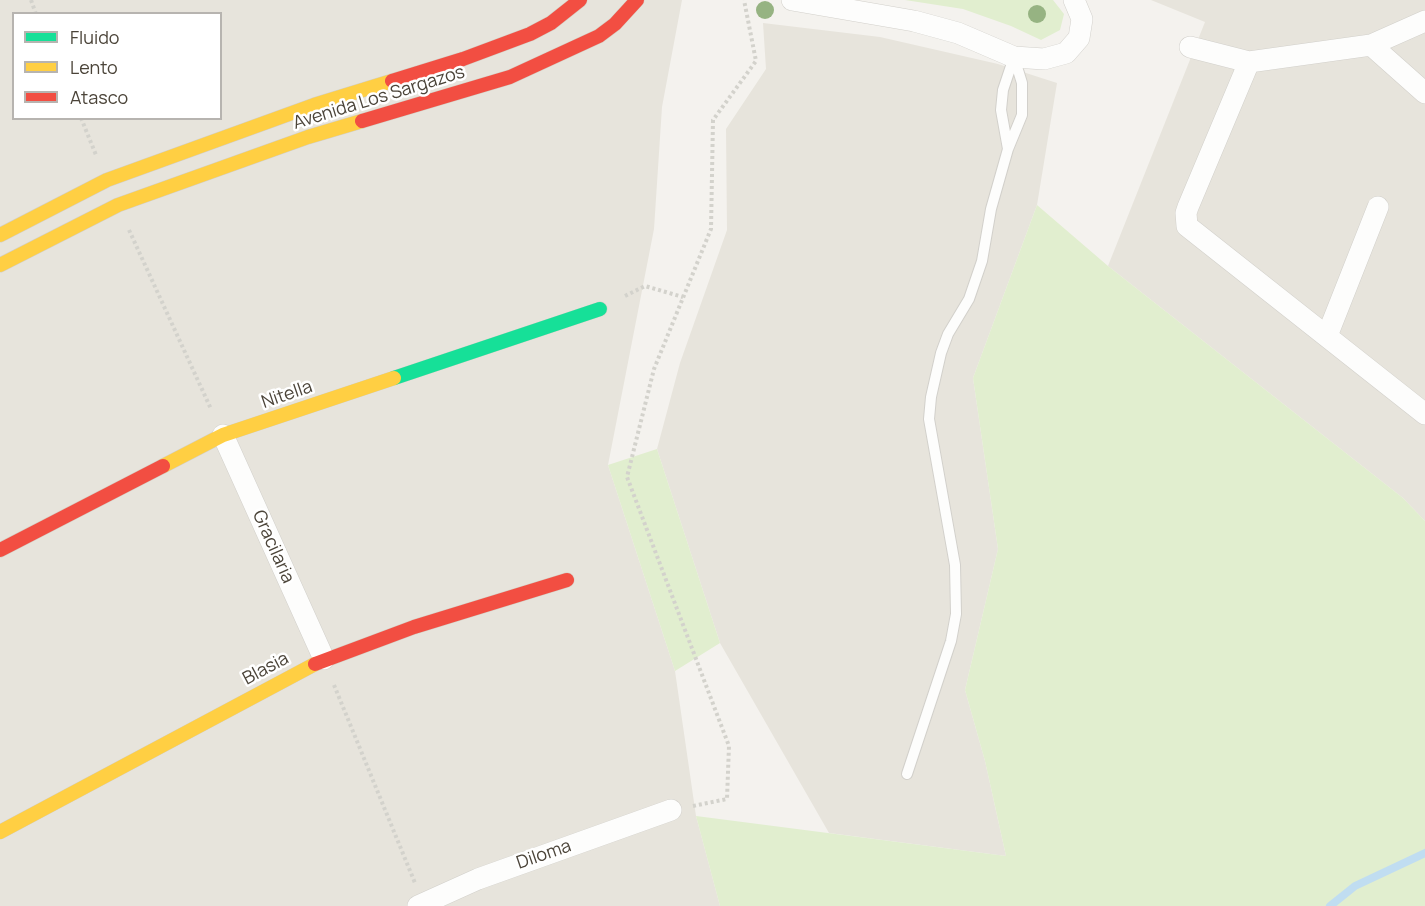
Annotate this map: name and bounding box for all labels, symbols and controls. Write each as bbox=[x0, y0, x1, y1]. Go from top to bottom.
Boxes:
legend bbox=[12, 12, 222, 120]
text: Fluido bbox=[70, 25, 119, 49]
text: Lento bbox=[70, 55, 118, 79]
street label: Avenida Los Sargazos bbox=[291, 62, 467, 134]
text: Atasco bbox=[70, 85, 128, 109]
street label: Nitella bbox=[259, 376, 315, 414]
street label: Gracilaria bbox=[247, 507, 299, 587]
street label: Blasia bbox=[239, 648, 293, 690]
street label: Diloma bbox=[514, 836, 574, 874]

